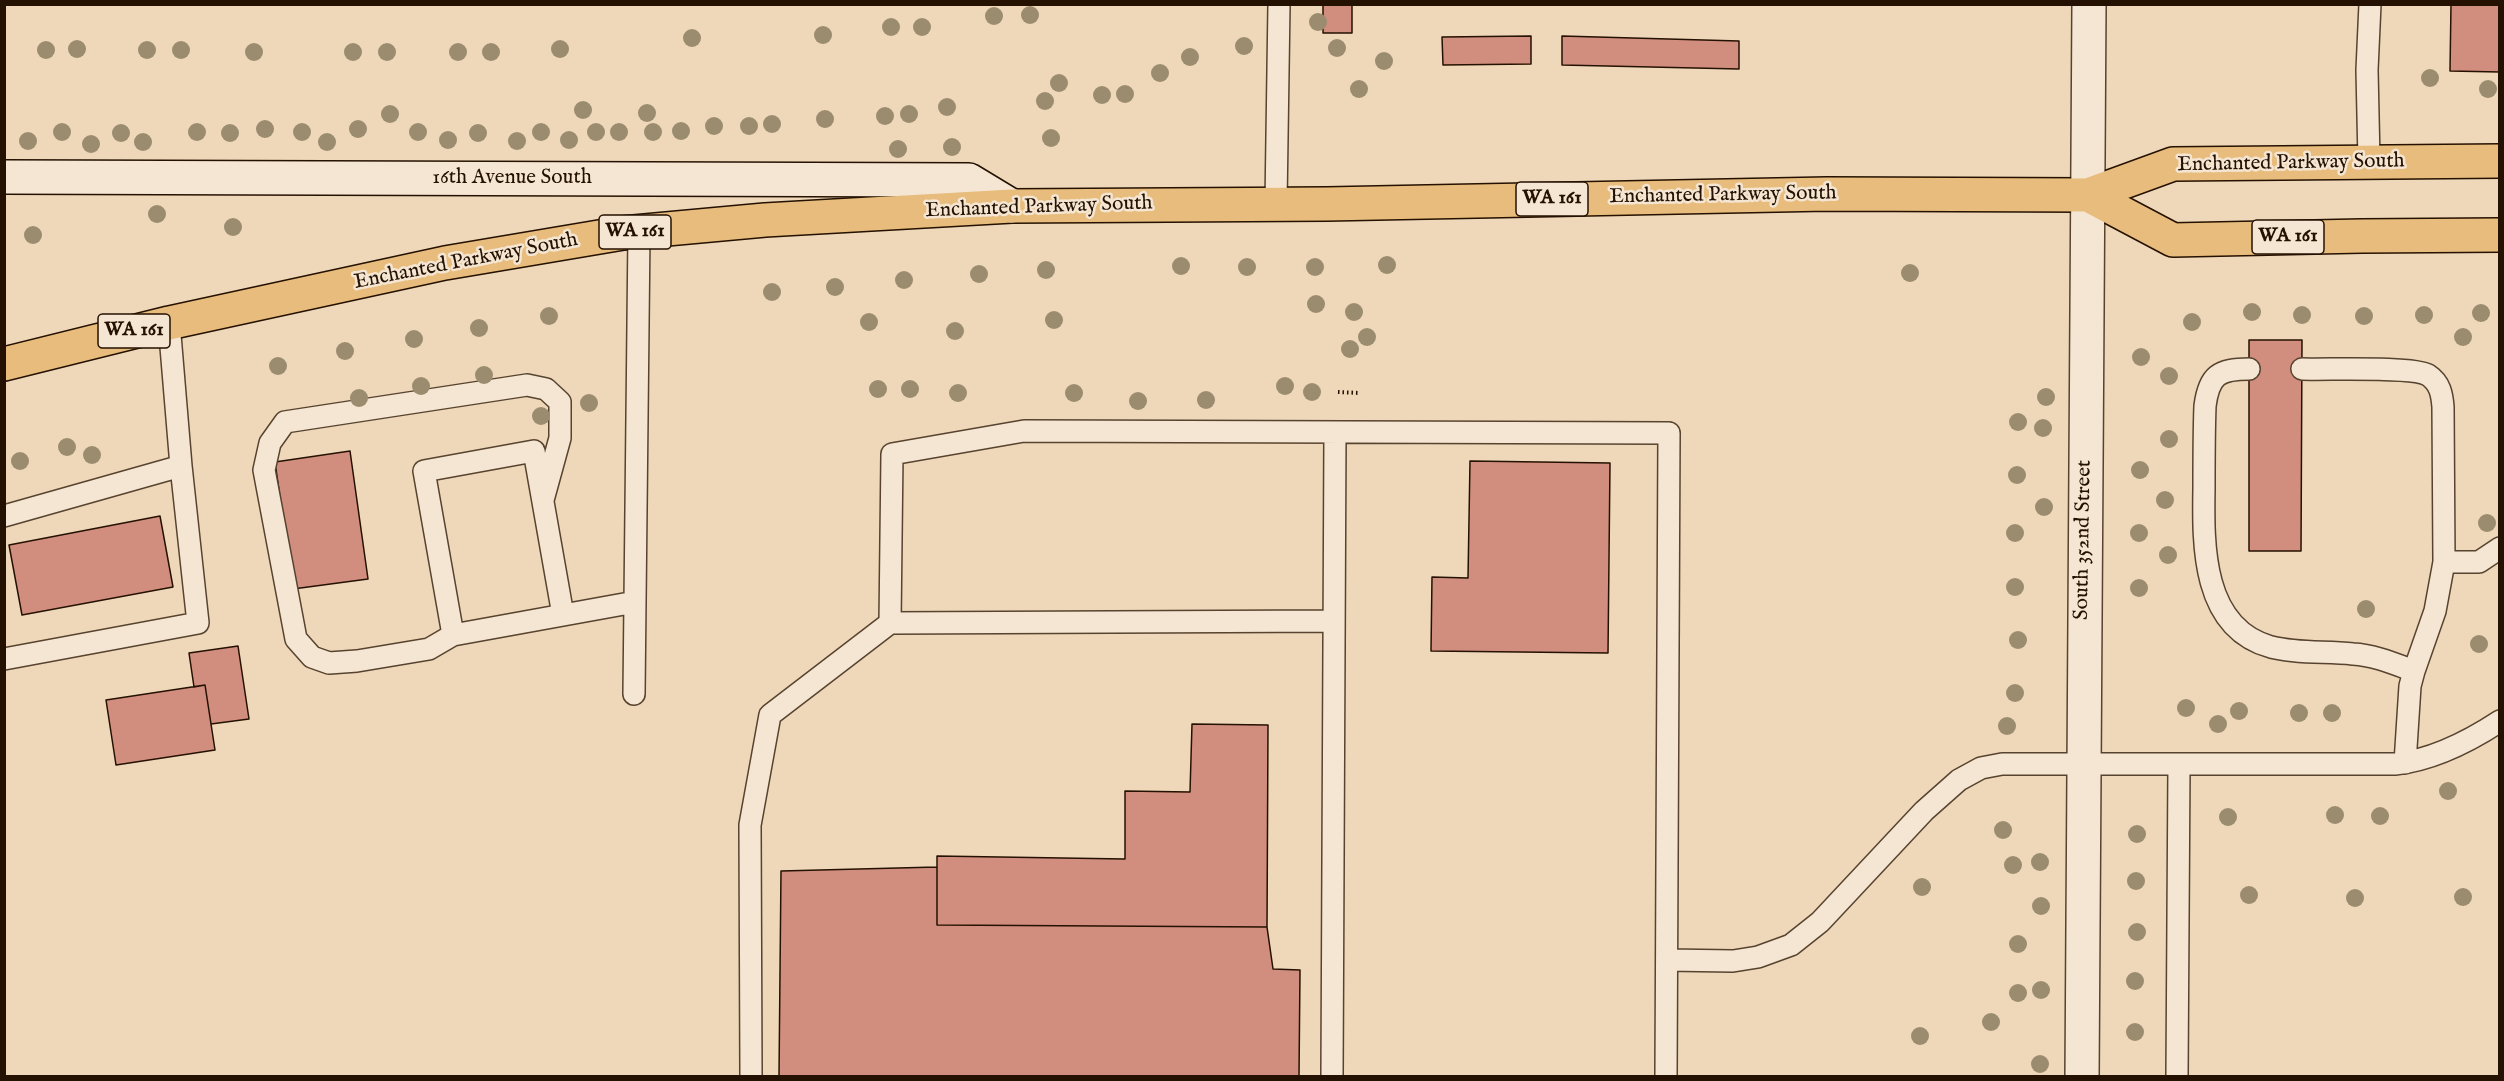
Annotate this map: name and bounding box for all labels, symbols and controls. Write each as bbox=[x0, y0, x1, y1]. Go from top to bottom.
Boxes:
street label: Enchanted Parkway South bbox=[2177, 149, 2405, 179]
street label: 16th Avenue South bbox=[432, 166, 592, 192]
street label: Enchanted Parkway South bbox=[1609, 181, 1837, 211]
road number: WA 161 bbox=[1516, 182, 1588, 216]
street label: Enchanted Parkway South bbox=[925, 191, 1153, 225]
road number: WA 161 bbox=[599, 215, 671, 249]
road number: WA 161 bbox=[2252, 220, 2324, 254]
street label: Enchanted Parkway South bbox=[352, 228, 580, 296]
road number: WA 161 bbox=[98, 314, 170, 348]
street label: South 352nd Street bbox=[2070, 460, 2098, 620]

